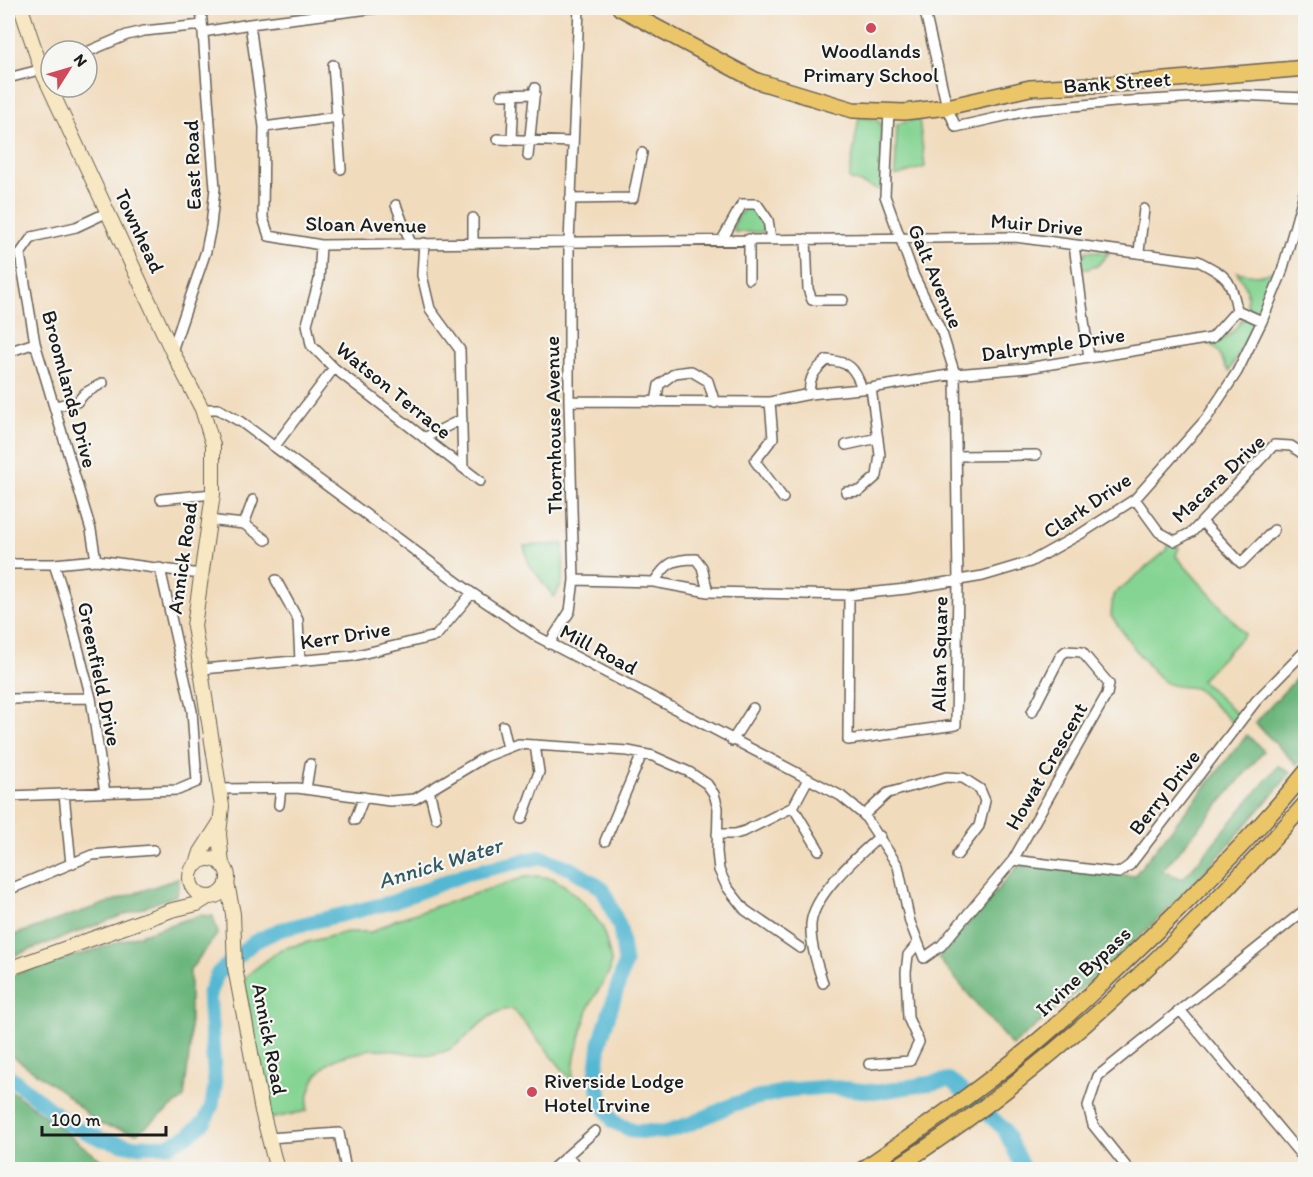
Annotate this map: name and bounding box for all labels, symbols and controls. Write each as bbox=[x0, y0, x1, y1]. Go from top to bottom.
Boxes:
marker: Woodlands Primary School bbox=[864, 21, 878, 35]
place label: Woodlands Primary School bbox=[803, 38, 939, 87]
north arrow bbox=[39, 39, 99, 99]
text: N bbox=[70, 50, 91, 70]
street label: Bank Street bbox=[1062, 66, 1172, 98]
street label: East Road bbox=[178, 119, 206, 210]
street label: Townhead bbox=[110, 185, 170, 277]
street label: Muir Drive bbox=[990, 208, 1084, 240]
street label: Sloan Avenue bbox=[305, 210, 427, 238]
street label: Galt Avenue bbox=[903, 220, 969, 332]
street label: Broomlands Drive bbox=[37, 308, 103, 470]
street label: Dalrymple Drive bbox=[980, 322, 1126, 366]
street label: Watson Terrace bbox=[331, 336, 457, 444]
street label: Thornhouse Avenue bbox=[539, 336, 567, 514]
street label: Macara Drive bbox=[1166, 428, 1270, 528]
street label: Clark Drive bbox=[1038, 466, 1136, 544]
street label: Annick Road bbox=[162, 500, 202, 616]
street label: Allan Square bbox=[925, 596, 953, 712]
street label: Greenfield Drive bbox=[73, 600, 127, 748]
street label: Kerr Drive bbox=[298, 616, 392, 654]
street label: Mill Road bbox=[556, 618, 643, 680]
street label: Howat Crescent bbox=[999, 698, 1093, 834]
street label: Berry Drive bbox=[1123, 744, 1205, 840]
water label: Annick Water bbox=[375, 831, 507, 895]
street label: Irvine Bypass bbox=[1030, 921, 1136, 1021]
street label: Annick Road bbox=[247, 981, 293, 1097]
place label: Riverside Lodge Hotel Irvine bbox=[544, 1068, 684, 1117]
marker: Riverside Lodge Hotel Irvine bbox=[525, 1085, 539, 1099]
scale bar bbox=[42, 1099, 166, 1137]
text: 100 m bbox=[51, 1109, 101, 1131]

